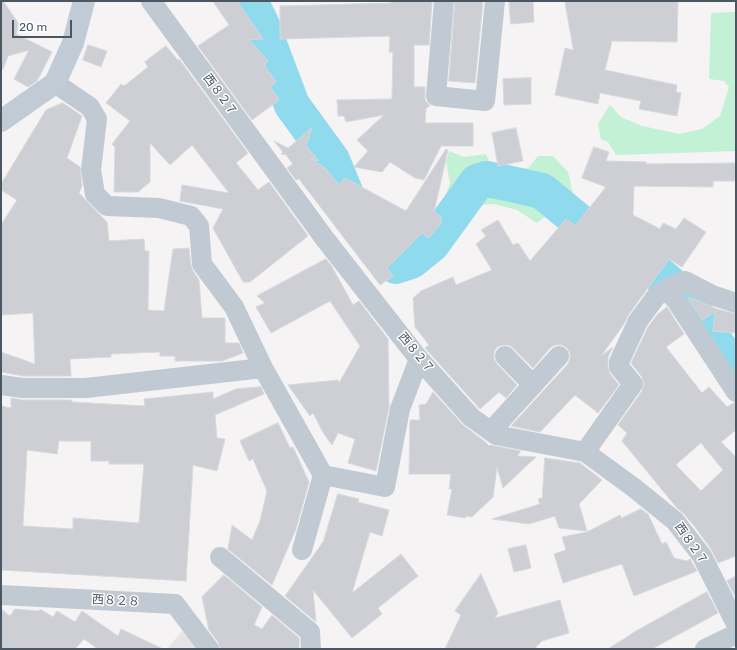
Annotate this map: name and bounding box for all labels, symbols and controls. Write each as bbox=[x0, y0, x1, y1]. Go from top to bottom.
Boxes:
scale bar bbox=[14, 12, 74, 38]
text: 20 m bbox=[19, 20, 47, 34]
street label: 西８２７ bbox=[200, 71, 240, 119]
street label: 西８２７ bbox=[395, 330, 437, 376]
street label: 西８２７ bbox=[671, 520, 711, 568]
street label: 西８２８ bbox=[92, 593, 140, 609]

